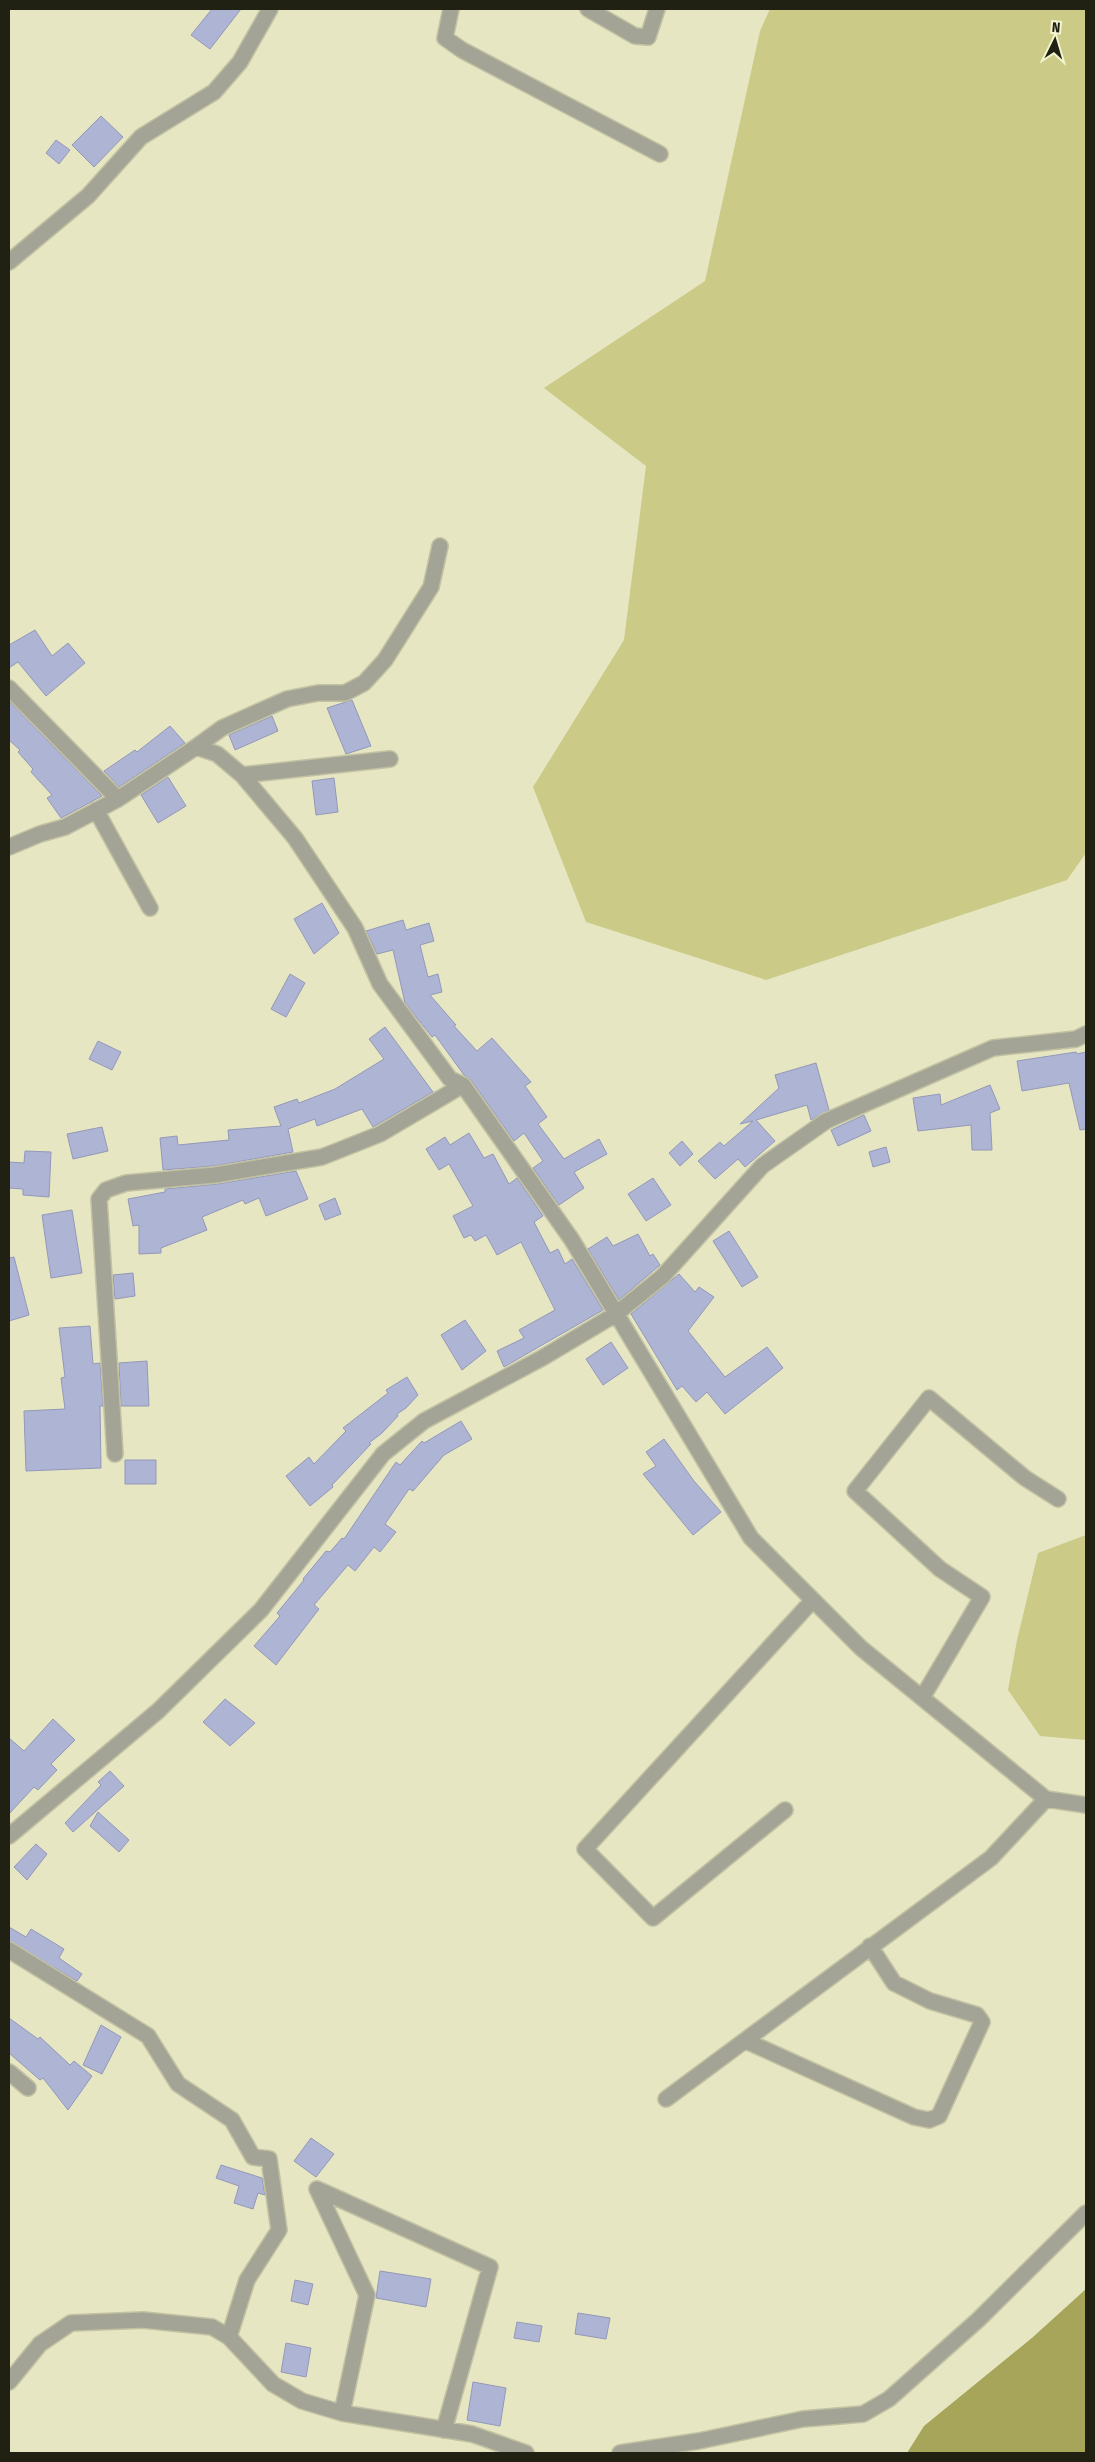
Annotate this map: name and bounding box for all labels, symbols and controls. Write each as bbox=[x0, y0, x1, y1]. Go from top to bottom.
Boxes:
north arrow bbox=[1030, 15, 1080, 65]
text: N bbox=[1051, 19, 1061, 36]

